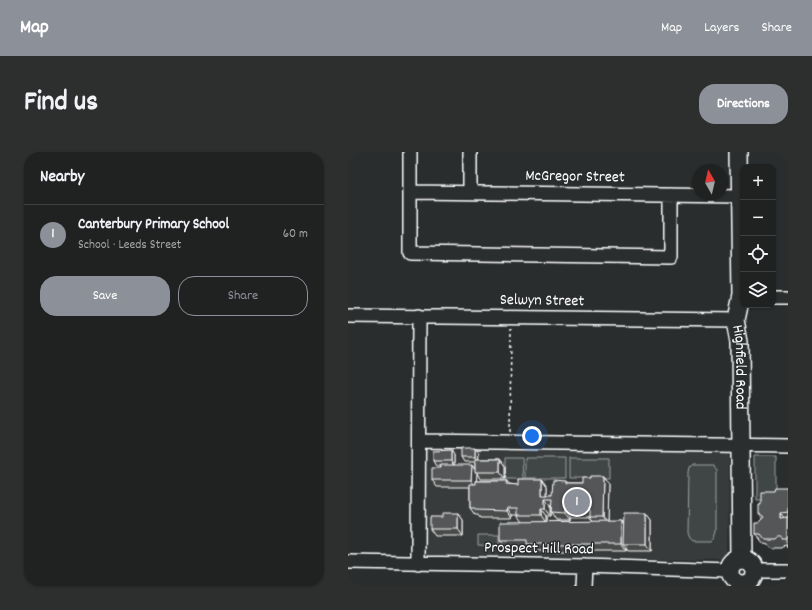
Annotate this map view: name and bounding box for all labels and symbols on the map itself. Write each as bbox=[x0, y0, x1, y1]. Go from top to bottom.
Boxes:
north arrow bbox=[692, 164, 728, 200]
street label: McGregor Street bbox=[525, 165, 625, 189]
street label: Selwyn Street bbox=[499, 289, 585, 313]
street label: Highfield Road bbox=[726, 323, 752, 410]
your location bbox=[522, 426, 542, 446]
pin: 1 bbox=[564, 487, 590, 517]
street label: Prospect Hill Road bbox=[484, 537, 594, 561]

